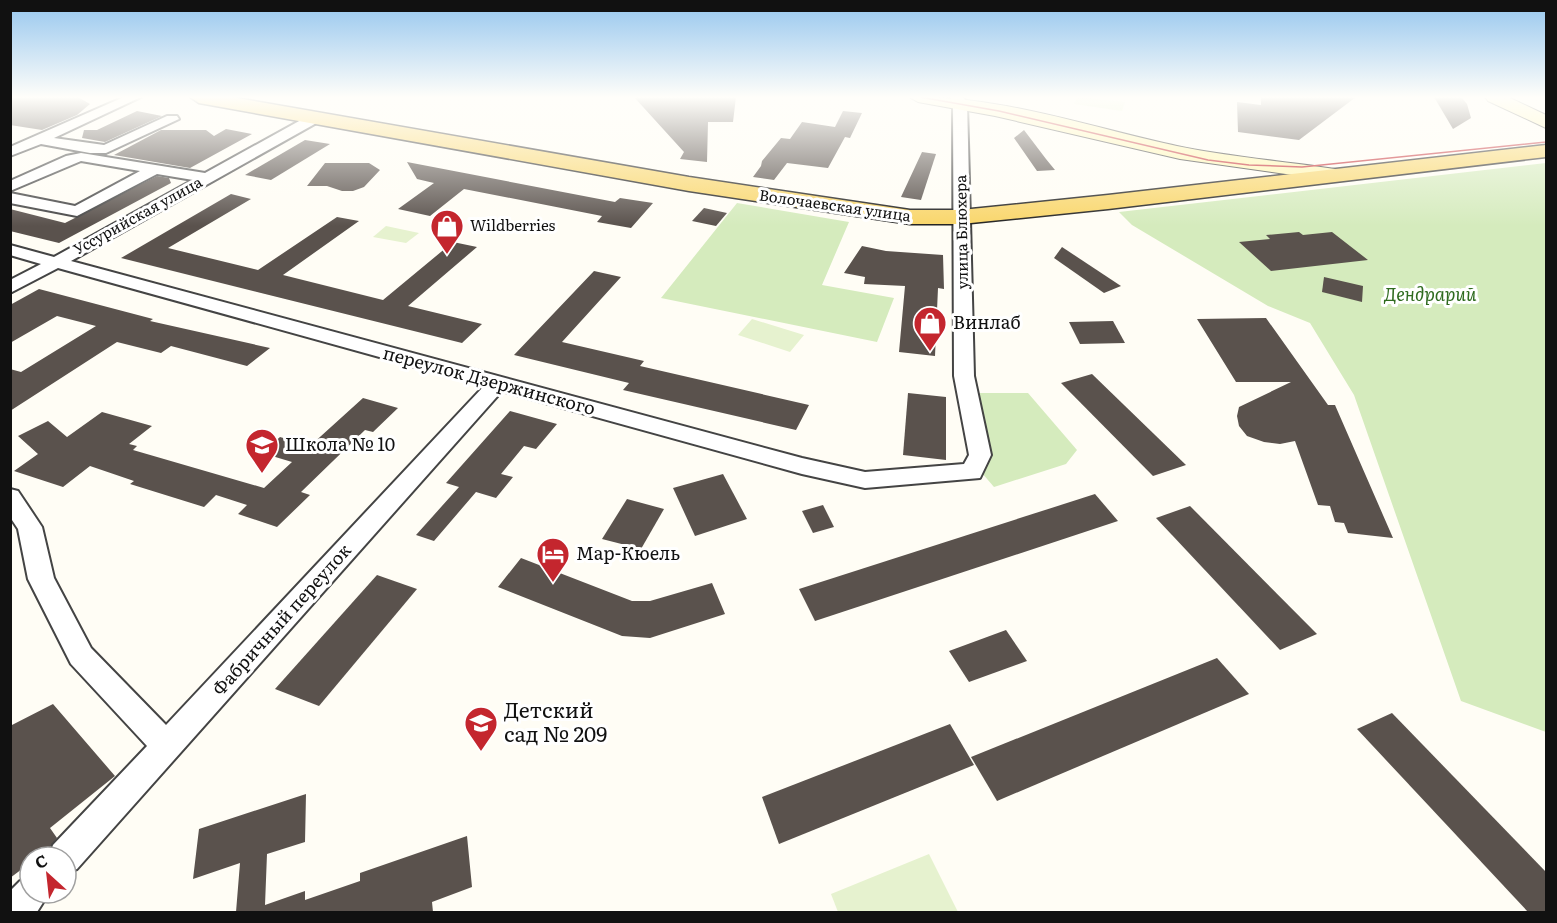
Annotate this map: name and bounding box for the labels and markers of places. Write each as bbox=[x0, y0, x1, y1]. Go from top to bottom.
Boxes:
shop icon: Wildberries bbox=[429, 208, 465, 255]
place label: Wildberries bbox=[470, 213, 556, 236]
shop icon: Винлаб bbox=[912, 305, 948, 352]
place label: Винлаб bbox=[953, 308, 1021, 335]
school or university icon: Школа № 10 bbox=[244, 427, 280, 474]
place label: Школа № 10 bbox=[285, 430, 395, 457]
hotel icon: Мар-Кюель bbox=[535, 536, 571, 583]
place label: Мар-Кюель bbox=[576, 539, 680, 566]
place label: Детский сад № 209 bbox=[504, 693, 607, 748]
school or university icon: Детский сад № 209 bbox=[463, 705, 499, 752]

